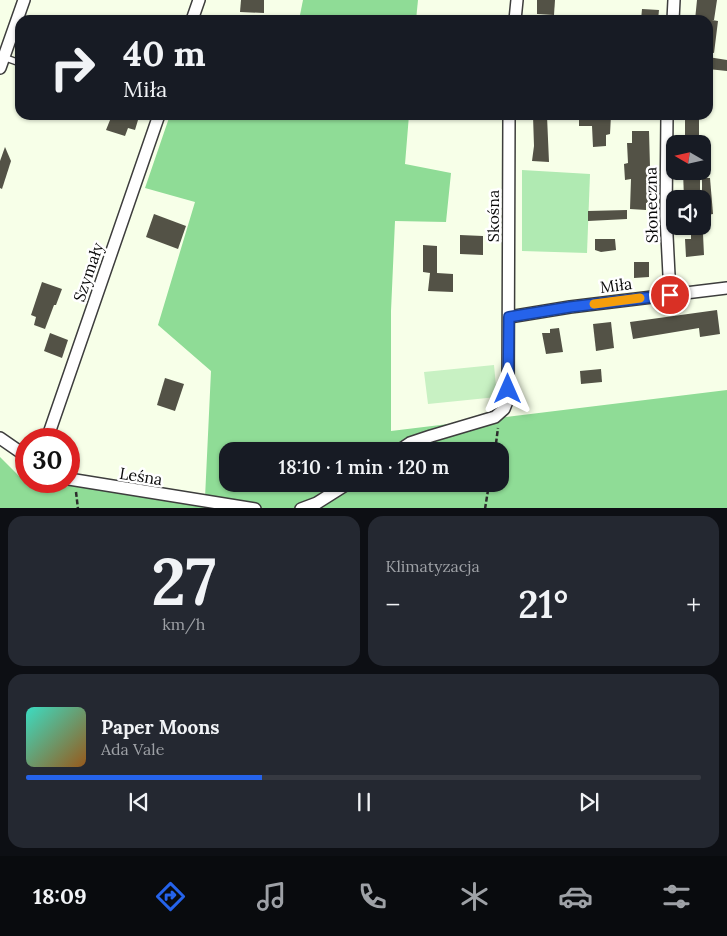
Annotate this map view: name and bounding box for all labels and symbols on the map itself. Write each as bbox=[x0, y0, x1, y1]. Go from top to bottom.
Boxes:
north arrow bbox=[666, 135, 711, 180]
street label: Słoneczna bbox=[640, 167, 662, 243]
street label: Skośna bbox=[483, 190, 503, 242]
street label: Szymały bbox=[69, 239, 108, 304]
street label: Miła bbox=[599, 273, 633, 297]
pin bbox=[649, 274, 691, 316]
position arrow bbox=[481, 362, 533, 414]
speed limit sign: 30 bbox=[15, 428, 80, 493]
street label: Leśna bbox=[118, 463, 164, 489]

